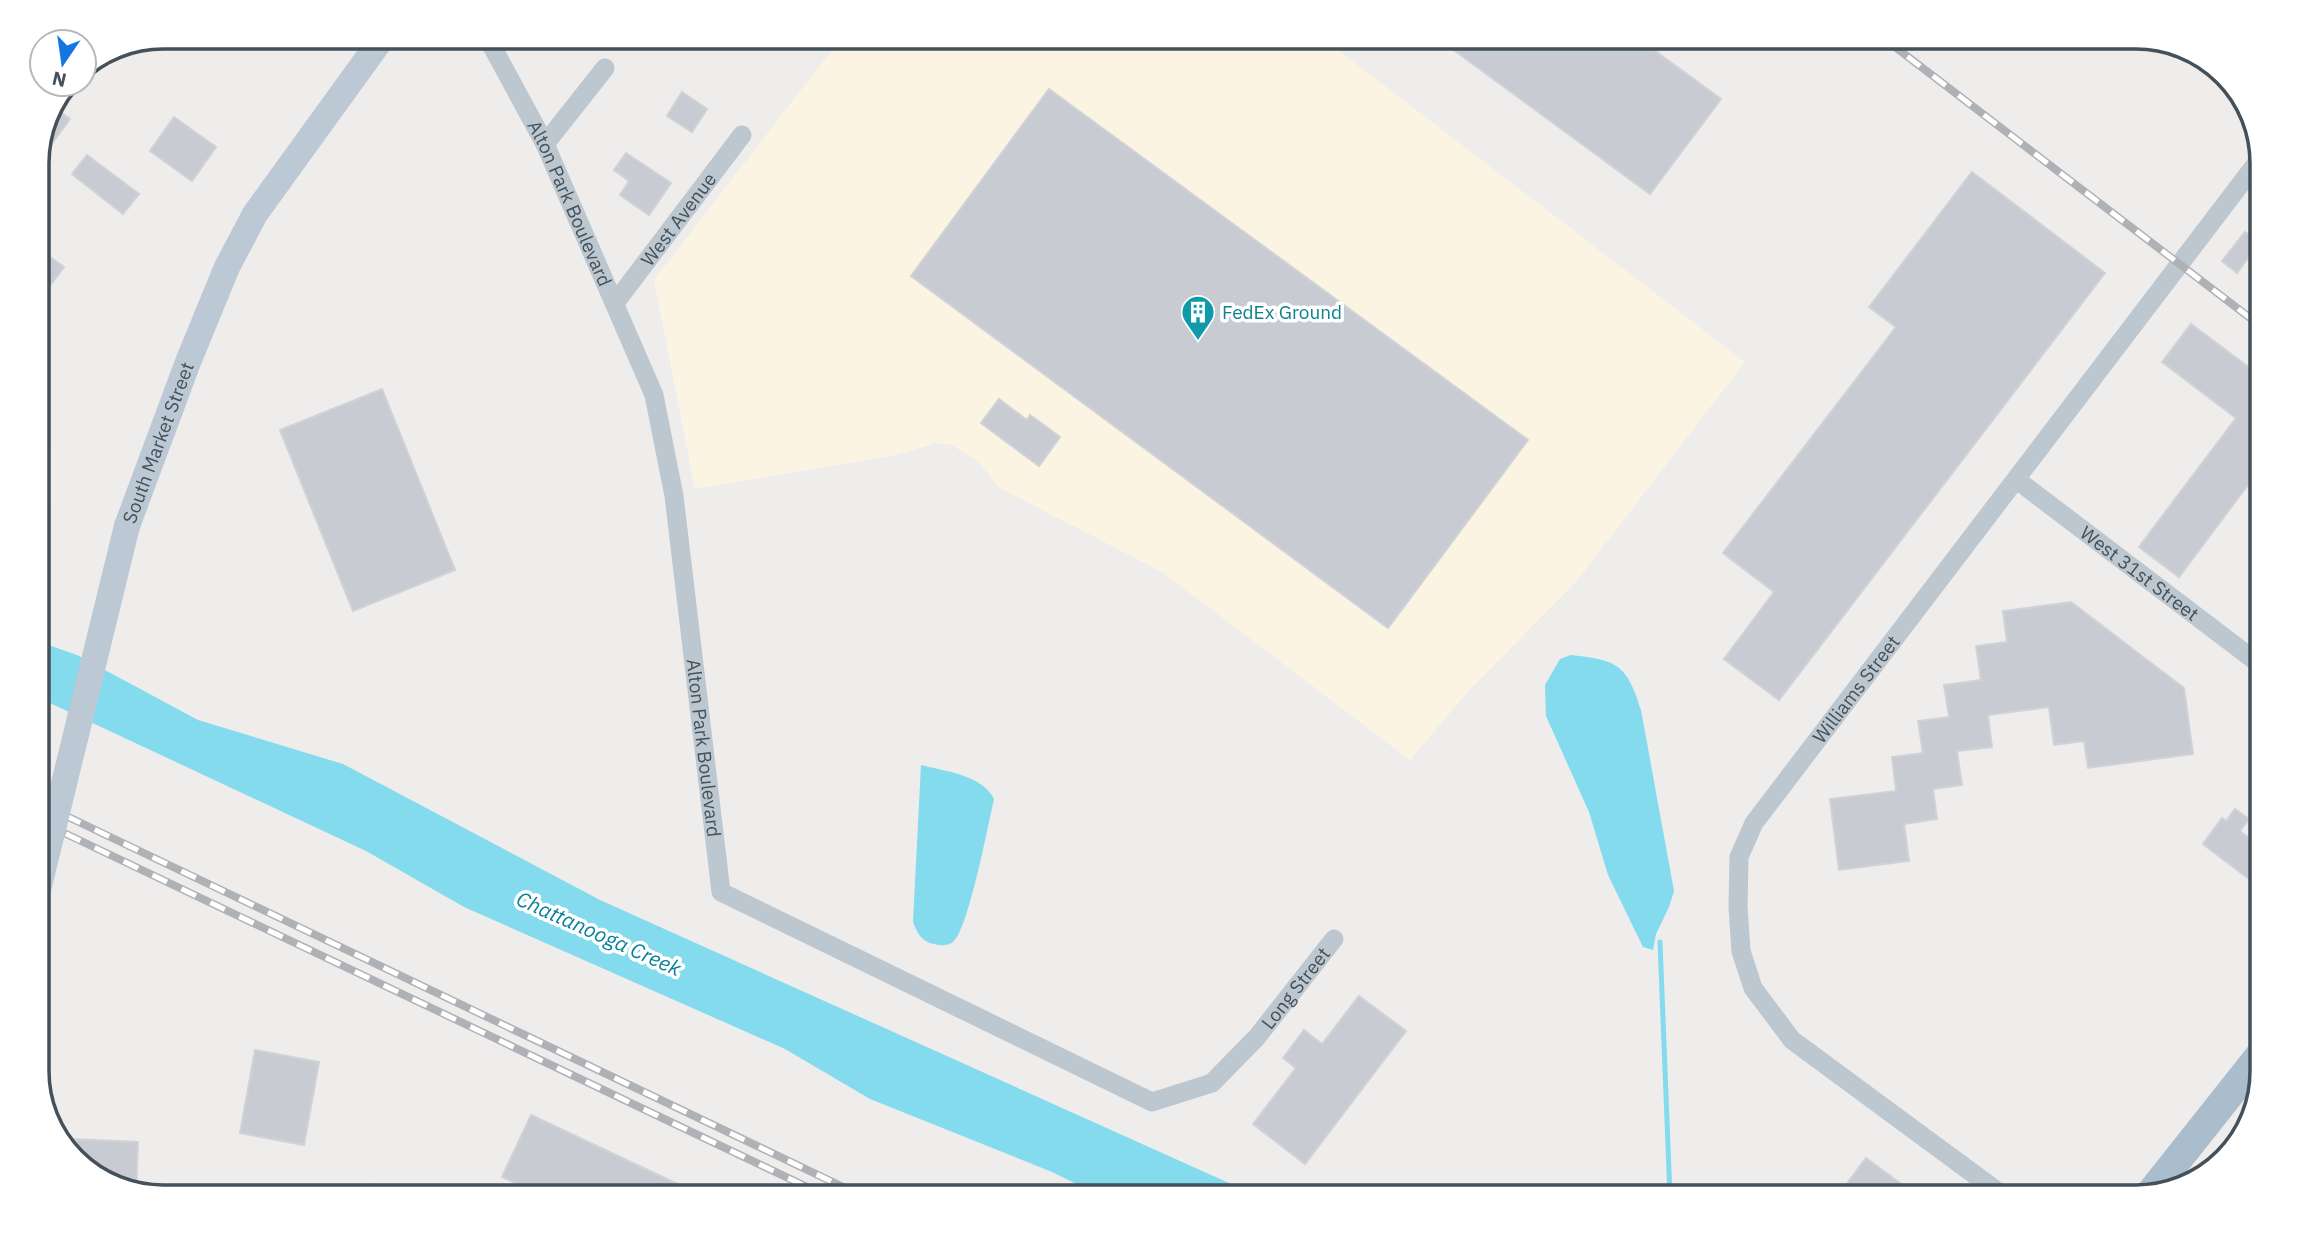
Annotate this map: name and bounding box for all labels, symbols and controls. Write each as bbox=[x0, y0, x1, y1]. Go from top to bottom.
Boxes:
north arrow bbox=[28, 28, 98, 98]
text: N bbox=[50, 66, 69, 93]
street label: Alton Park Boulevard bbox=[522, 116, 617, 290]
street label: West Avenue bbox=[635, 168, 721, 271]
building icon: FedEx Ground bbox=[1179, 293, 1217, 342]
place label: FedEx Ground bbox=[1222, 300, 1342, 324]
street label: South Market Street bbox=[117, 359, 199, 527]
street label: West 31st Street bbox=[2076, 520, 2204, 626]
street label: Williams Street bbox=[1807, 630, 1905, 748]
street label: Alton Park Boulevard bbox=[681, 657, 726, 838]
water label: Chattanooga Creek bbox=[512, 884, 687, 982]
street label: Long Street bbox=[1256, 942, 1335, 1034]

